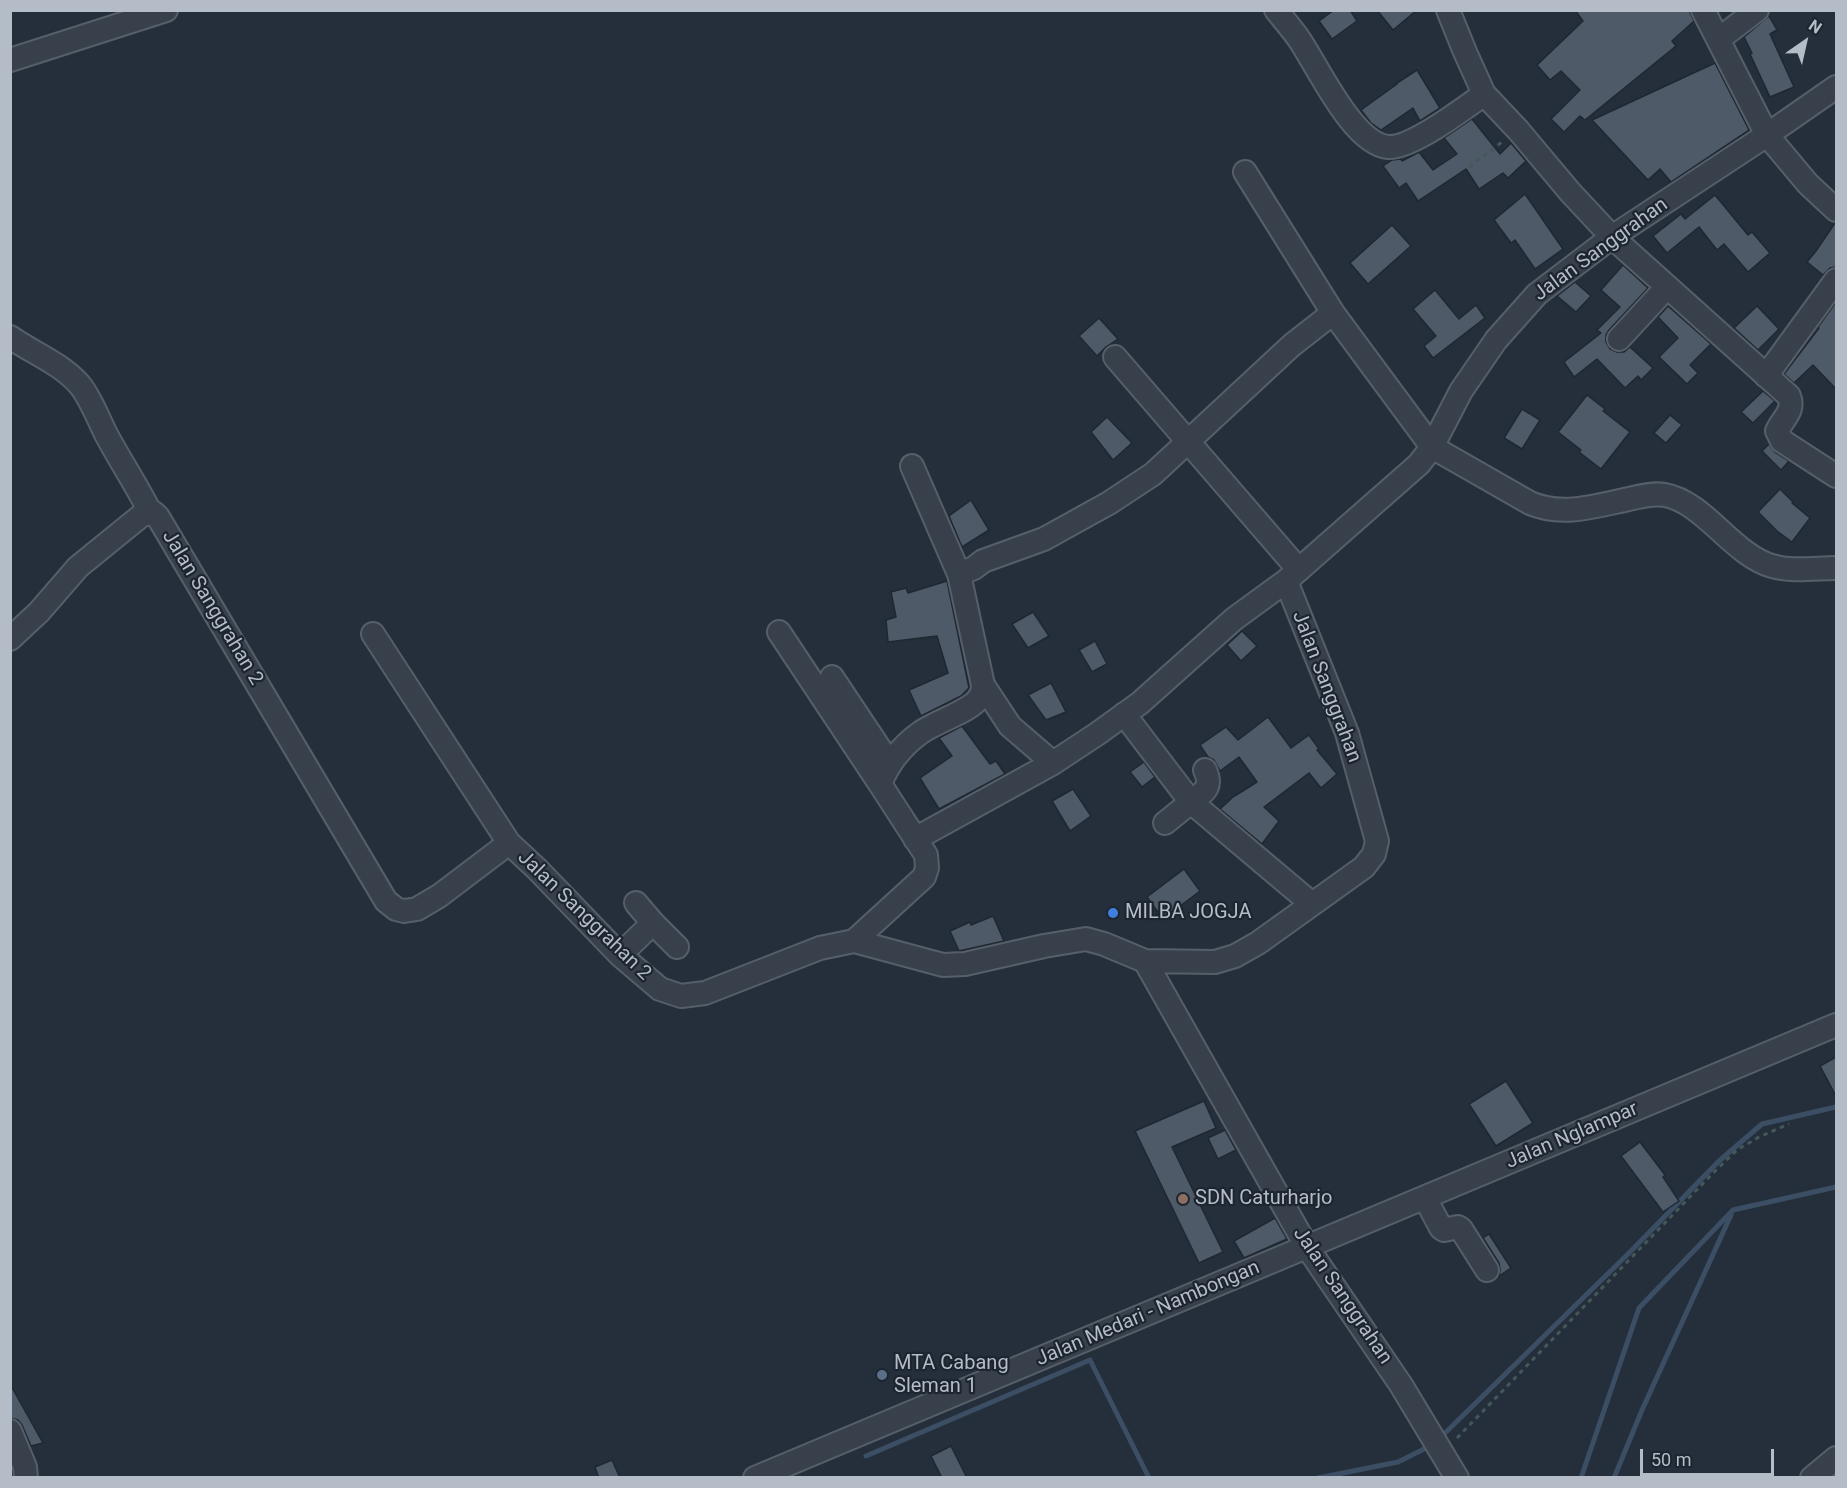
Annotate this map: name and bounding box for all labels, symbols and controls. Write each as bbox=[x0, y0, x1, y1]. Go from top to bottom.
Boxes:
north arrow bbox=[1775, 12, 1835, 72]
text: N bbox=[1805, 16, 1825, 38]
street label: Jalan Sanggrahan bbox=[1529, 193, 1673, 307]
street label: Jalan Sanggrahan 2 bbox=[156, 526, 268, 690]
street label: Jalan Sanggrahan bbox=[1286, 608, 1366, 766]
street label: Jalan Sanggrahan 2 bbox=[512, 846, 656, 986]
place label: MILBA JOGJA bbox=[1125, 901, 1251, 925]
marker: MILBA JOGJA bbox=[1106, 906, 1120, 920]
street label: Jalan Nglampar bbox=[1502, 1097, 1642, 1175]
place label: SDN Caturharjo bbox=[1195, 1187, 1332, 1211]
marker: SDN Caturharjo bbox=[1176, 1192, 1190, 1206]
street label: Jalan Sanggrahan bbox=[1287, 1223, 1397, 1369]
street label: Jalan Medari - Nambongan bbox=[1033, 1256, 1263, 1372]
place label: MTA Cabang Sleman 1 bbox=[894, 1352, 1009, 1399]
marker: MTA Cabang Sleman 1 bbox=[875, 1368, 889, 1382]
scale bar bbox=[1643, 1437, 1776, 1475]
text: 50 m bbox=[1651, 1449, 1691, 1470]

